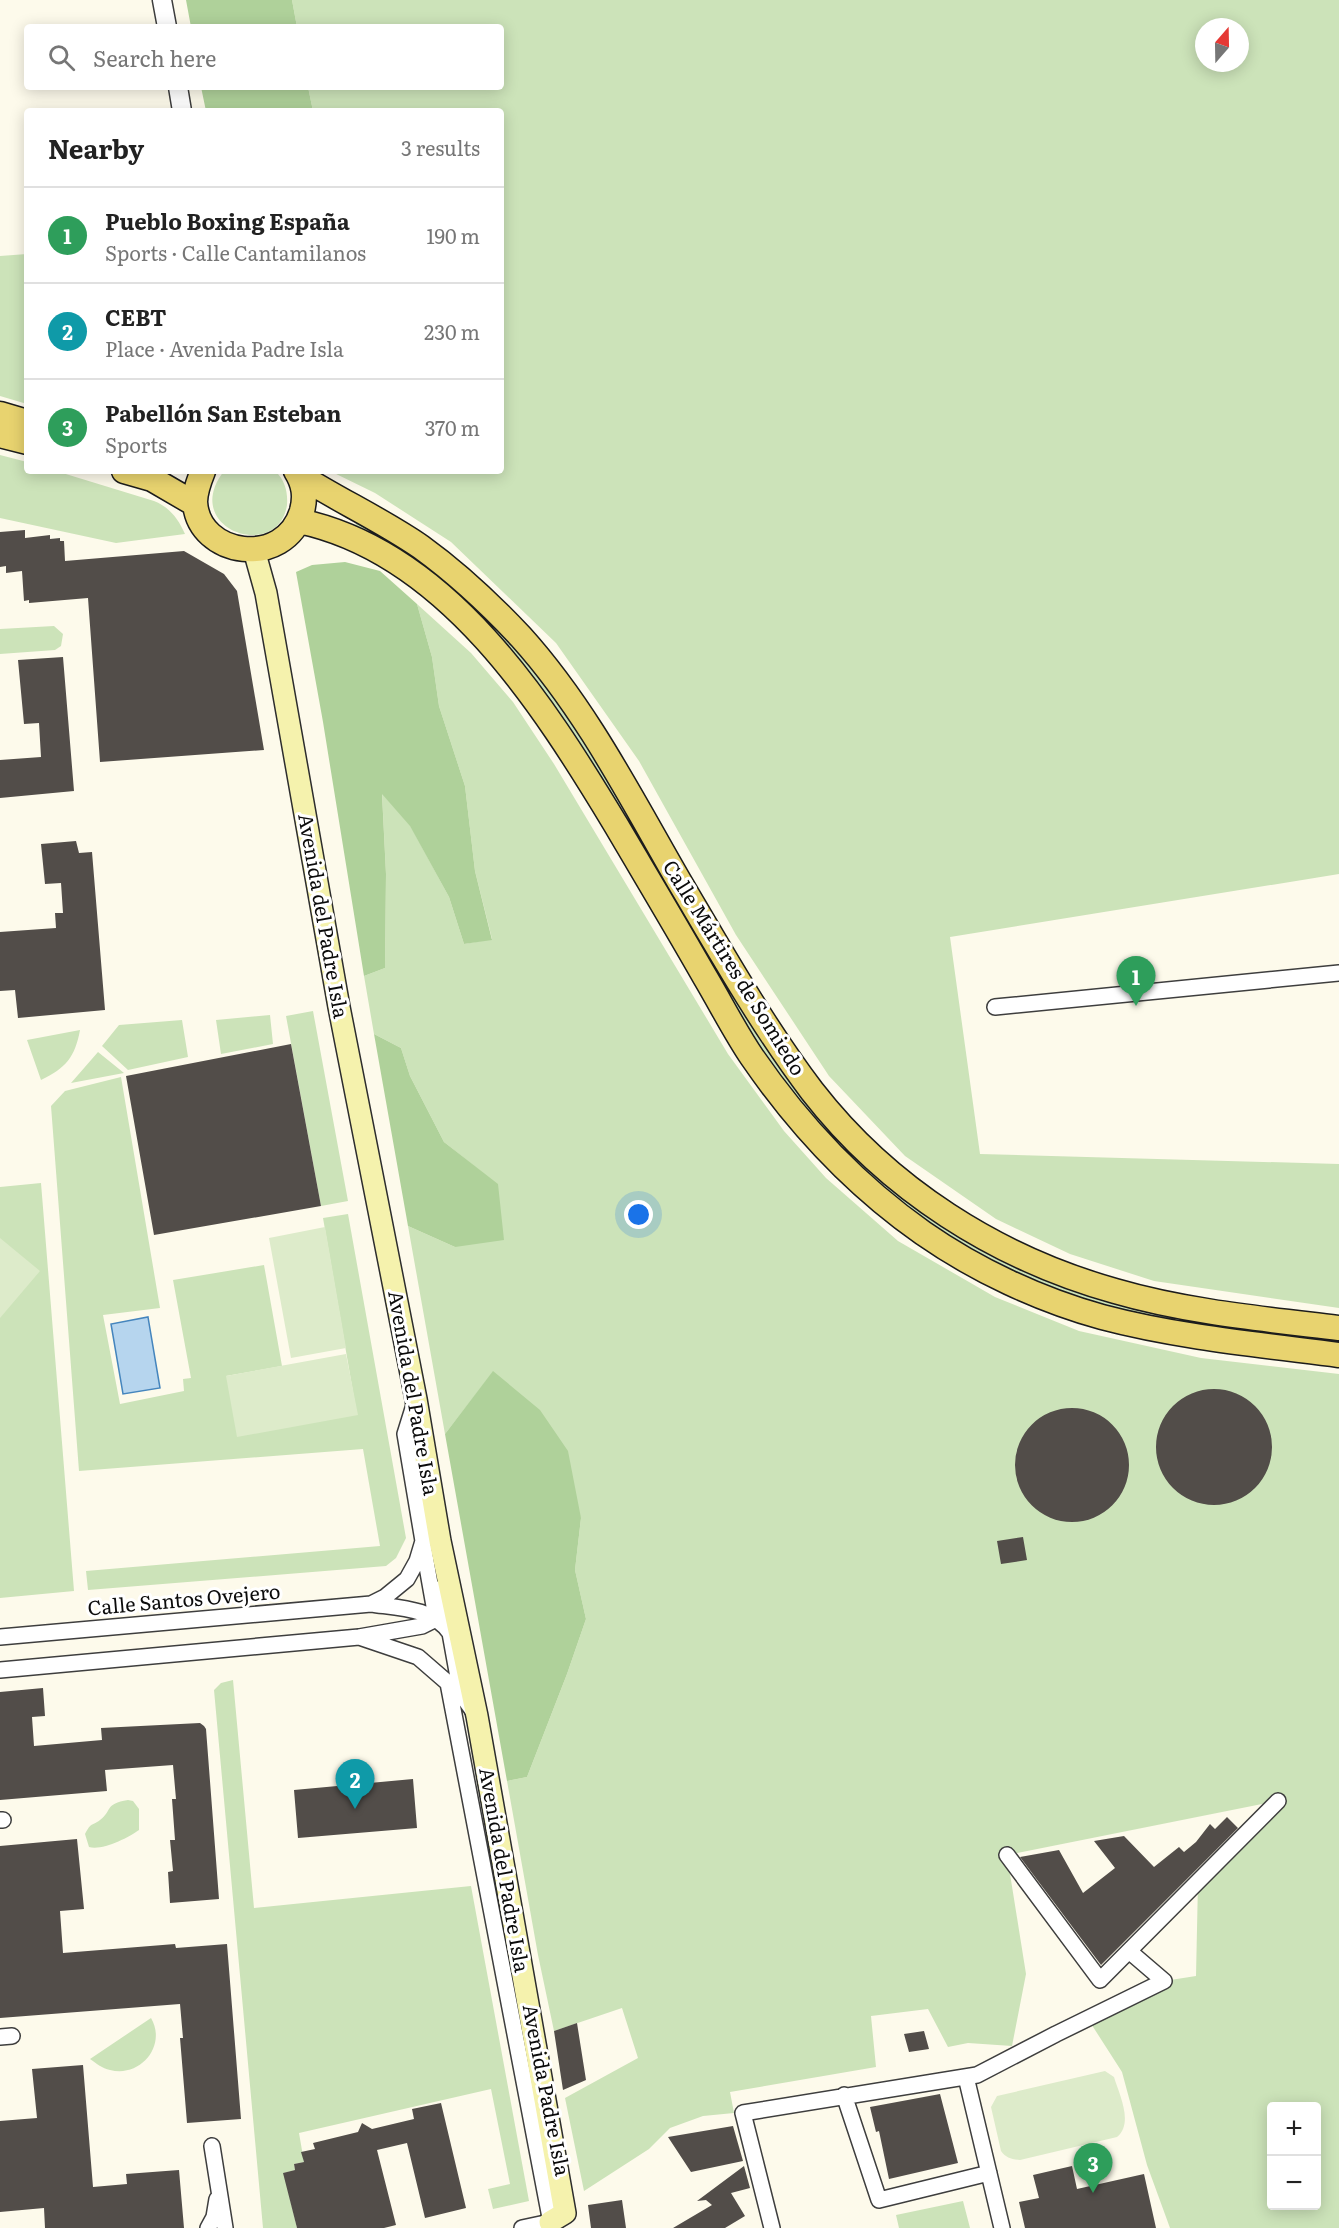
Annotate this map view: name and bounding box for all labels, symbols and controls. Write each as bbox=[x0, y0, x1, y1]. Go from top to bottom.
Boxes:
north arrow bbox=[1195, 18, 1249, 72]
search box bbox=[24, 24, 504, 90]
icon: search bbox=[45, 41, 78, 74]
text: Search here bbox=[93, 41, 216, 74]
text: Nearby bbox=[48, 128, 144, 167]
text: 3 results bbox=[401, 132, 480, 162]
text: Pueblo Boxing España bbox=[105, 204, 350, 237]
text: 1 bbox=[63, 220, 72, 250]
text: 190 m bbox=[426, 220, 480, 250]
text: Sports · Calle Cantamilanos bbox=[105, 237, 366, 267]
text: CEBT bbox=[105, 300, 166, 333]
text: 2 bbox=[62, 316, 73, 346]
text: 230 m bbox=[424, 316, 480, 346]
text: Place · Avenida Padre Isla bbox=[105, 333, 344, 363]
text: Pabellón San Esteban bbox=[105, 396, 341, 429]
text: 3 bbox=[62, 412, 73, 442]
text: 370 m bbox=[425, 412, 480, 442]
text: Sports bbox=[105, 429, 167, 459]
street label: Avenida del Padre Isla bbox=[292, 811, 358, 1021]
street label: Calle Mártires de Somiedo bbox=[657, 853, 814, 1080]
pin: 1 bbox=[1116, 956, 1156, 1006]
your location bbox=[624, 1200, 653, 1229]
street label: Avenida del Padre Isla bbox=[382, 1288, 448, 1498]
street label: Calle Santos Ovejero bbox=[86, 1575, 282, 1621]
pin: 2 bbox=[336, 1760, 374, 1809]
street label: Avenida del Padre Isla bbox=[473, 1765, 539, 1975]
street label: Avenida Padre Isla bbox=[517, 2001, 579, 2178]
map controls bbox=[1267, 2102, 1321, 2210]
button: + bbox=[1267, 2102, 1321, 2156]
pin: 3 bbox=[1074, 2144, 1112, 2193]
button: − bbox=[1267, 2156, 1321, 2210]

